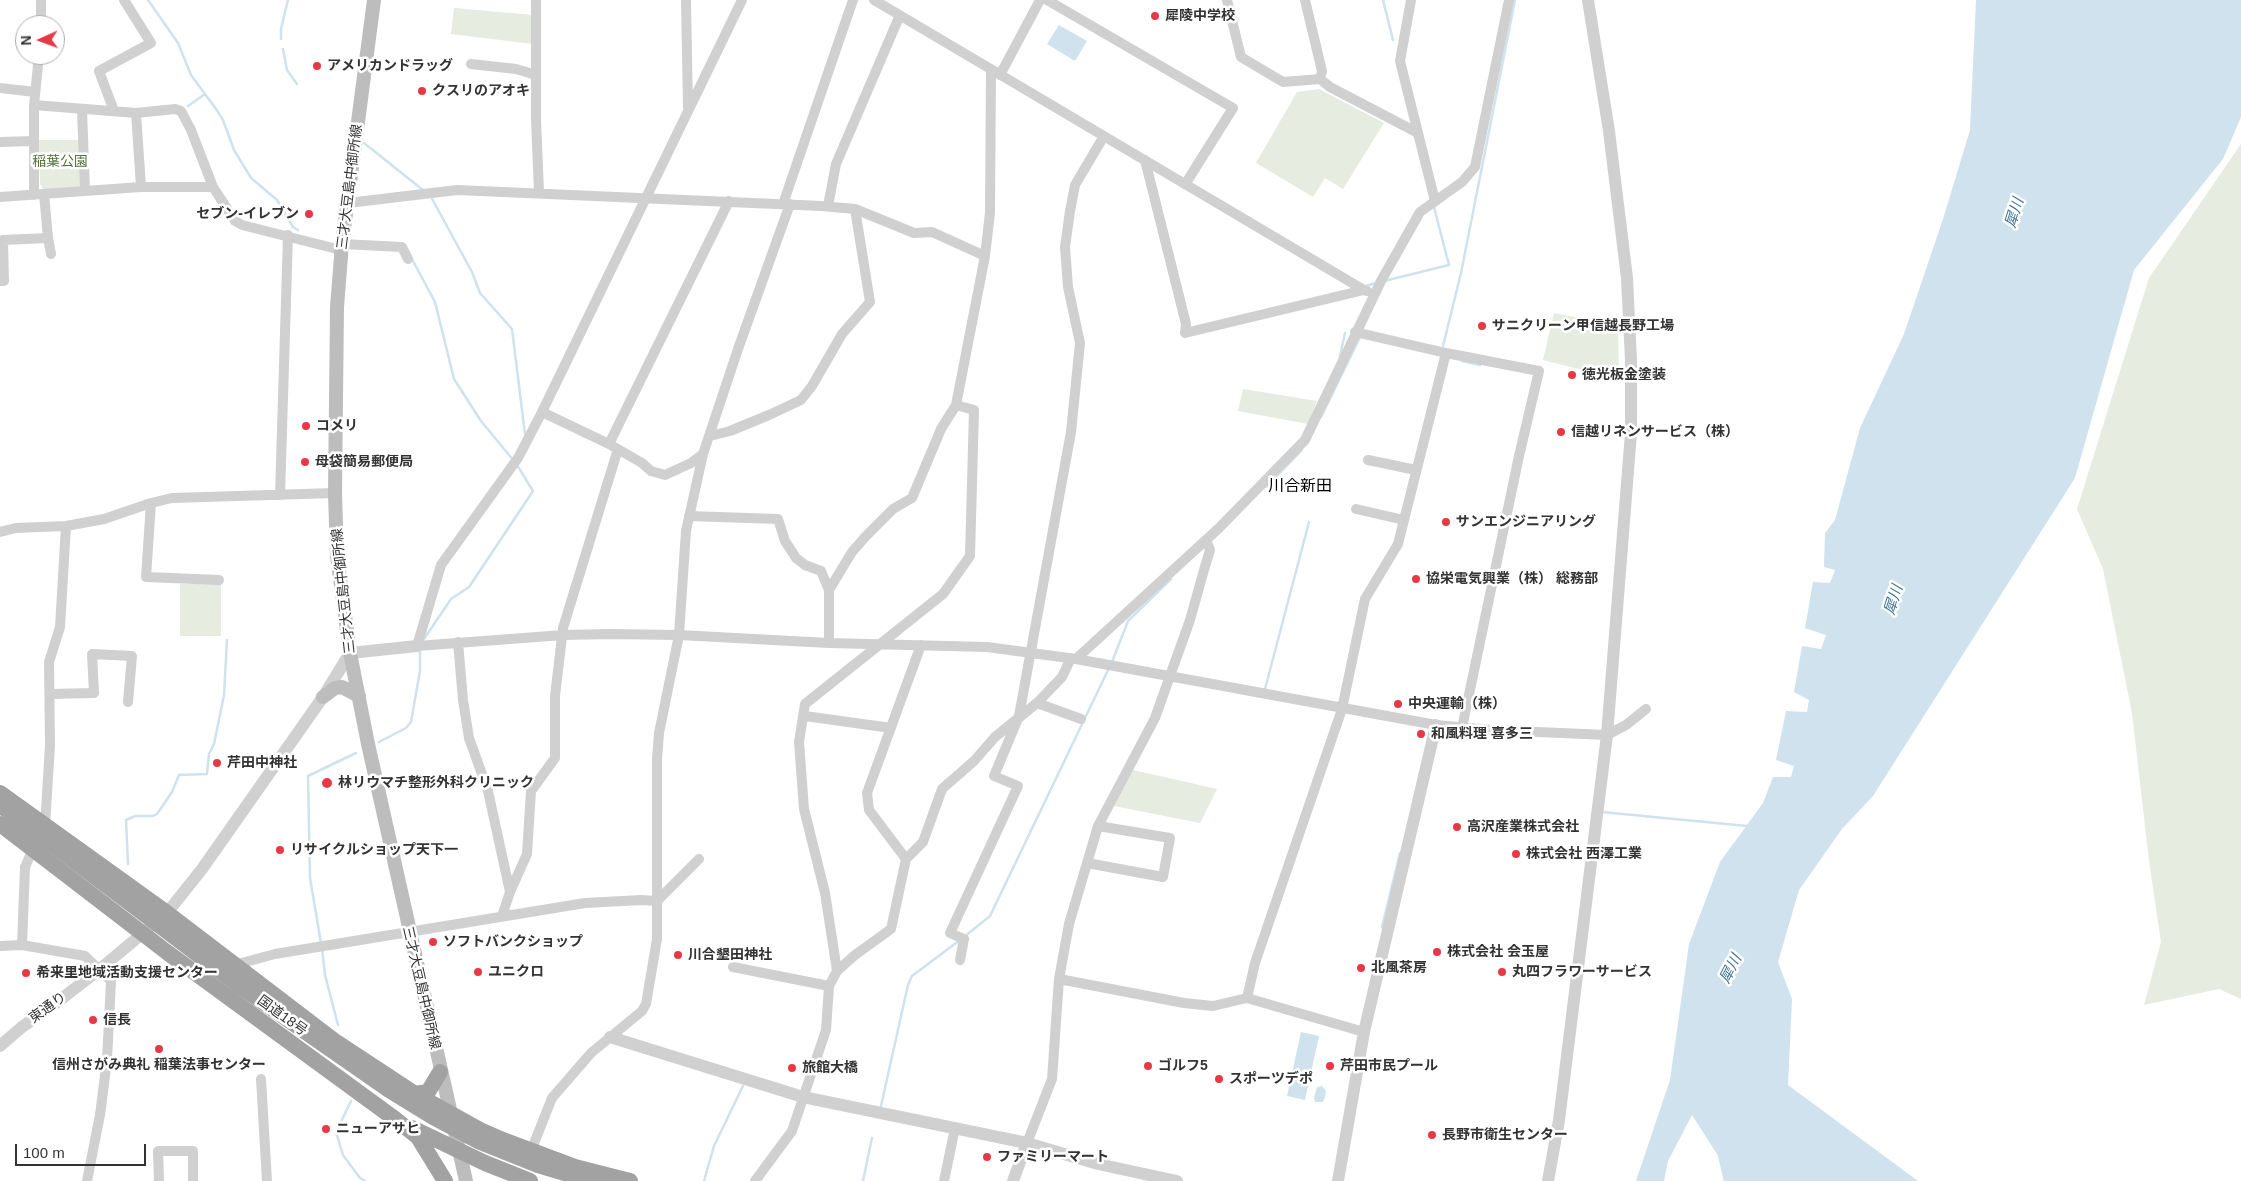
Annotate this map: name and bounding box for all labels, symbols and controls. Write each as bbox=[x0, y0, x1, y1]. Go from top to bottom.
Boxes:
place label: 犀陵中学校 bbox=[1165, 8, 1235, 24]
marker: 犀陵中学校 bbox=[1149, 10, 1161, 22]
north arrow bbox=[15, 15, 65, 65]
text: N bbox=[18, 35, 34, 46]
place label: アメリカンドラッグ bbox=[327, 58, 453, 74]
marker: アメリカンドラッグ bbox=[311, 60, 323, 72]
place label: クスリのアオキ bbox=[432, 83, 530, 99]
marker: クスリのアオキ bbox=[416, 85, 428, 97]
street label: 三才大豆島中御所線 bbox=[334, 123, 366, 251]
park label: 稲葉公園 bbox=[32, 154, 88, 170]
water label: 犀川 bbox=[2002, 196, 2028, 230]
place label: セブン-イレブン bbox=[196, 206, 299, 222]
marker: セブン-イレブン bbox=[303, 208, 315, 220]
place label: サニクリーン甲信越長野工場 bbox=[1492, 318, 1674, 334]
marker: サニクリーン甲信越長野工場 bbox=[1476, 320, 1488, 332]
place label: 徳光板金塗装 bbox=[1582, 367, 1666, 383]
marker: 徳光板金塗装 bbox=[1566, 369, 1578, 381]
place label: コメリ bbox=[316, 418, 358, 434]
marker: コメリ bbox=[300, 420, 312, 432]
place label: 信越リネンサービス（株） bbox=[1571, 424, 1739, 440]
marker: 信越リネンサービス（株） bbox=[1555, 426, 1567, 438]
place label: 母袋簡易郵便局 bbox=[315, 454, 413, 470]
marker: 母袋簡易郵便局 bbox=[299, 456, 311, 468]
district label: 川合新田 bbox=[1268, 477, 1332, 497]
place label: サンエンジニアリング bbox=[1456, 514, 1596, 530]
marker: サンエンジニアリング bbox=[1440, 516, 1452, 528]
street label: 三才大豆島中御所線 bbox=[329, 527, 359, 655]
place label: 協栄電気興業（株） 総務部 bbox=[1426, 571, 1598, 587]
marker: 協栄電気興業（株） 総務部 bbox=[1410, 573, 1422, 585]
water label: 犀川 bbox=[1881, 583, 1907, 617]
place label: 中央運輸（株） bbox=[1408, 696, 1506, 712]
marker: 中央運輸（株） bbox=[1392, 698, 1404, 710]
place label: 和風料理 喜多三 bbox=[1431, 726, 1533, 742]
marker: 和風料理 喜多三 bbox=[1415, 728, 1427, 740]
place label: 芹田中神社 bbox=[227, 755, 297, 771]
marker: 芹田中神社 bbox=[211, 757, 223, 769]
place label: 林リウマチ整形外科クリニック bbox=[338, 775, 534, 791]
marker: 林リウマチ整形外科クリニック bbox=[320, 776, 334, 790]
place label: 高沢産業株式会社 bbox=[1467, 819, 1579, 835]
marker: 高沢産業株式会社 bbox=[1451, 821, 1463, 833]
place label: リサイクルショップ天下一 bbox=[290, 842, 458, 858]
marker: リサイクルショップ天下一 bbox=[274, 844, 286, 856]
place label: 株式会社 西澤工業 bbox=[1526, 846, 1642, 862]
marker: 株式会社 西澤工業 bbox=[1510, 848, 1522, 860]
street label: 三才大豆島中御所線 bbox=[399, 925, 443, 1051]
place label: ソフトバンクショップ bbox=[443, 934, 583, 950]
marker: ソフトバンクショップ bbox=[427, 936, 439, 948]
place label: 株式会社 会玉屋 bbox=[1447, 944, 1549, 960]
marker: 株式会社 会玉屋 bbox=[1431, 946, 1443, 958]
place label: 川合墾田神社 bbox=[688, 947, 772, 963]
marker: 川合墾田神社 bbox=[672, 949, 684, 961]
water label: 犀川 bbox=[1716, 952, 1746, 986]
place label: 北風茶房 bbox=[1371, 960, 1427, 976]
marker: 北風茶房 bbox=[1355, 962, 1367, 974]
place label: ユニクロ bbox=[488, 964, 544, 980]
place label: 丸四フラワーサービス bbox=[1512, 964, 1652, 980]
place label: 希来里地域活動支援センター bbox=[36, 965, 218, 981]
marker: ユニクロ bbox=[472, 966, 484, 978]
marker: 丸四フラワーサービス bbox=[1496, 966, 1508, 978]
marker: 希来里地域活動支援センター bbox=[20, 967, 32, 979]
street label: 東通り bbox=[26, 989, 70, 1027]
street label: 国道18号 bbox=[254, 992, 310, 1040]
place label: 信長 bbox=[103, 1012, 131, 1028]
marker: 信長 bbox=[87, 1014, 99, 1026]
marker: 信州さがみ典礼 稲葉法事センター bbox=[153, 1043, 165, 1055]
place label: 信州さがみ典礼 稲葉法事センター bbox=[52, 1057, 266, 1073]
place label: ゴルフ5 bbox=[1158, 1058, 1208, 1074]
place label: 芹田市民プール bbox=[1340, 1058, 1438, 1074]
place label: 旅館大橋 bbox=[802, 1060, 858, 1076]
marker: ゴルフ5 bbox=[1142, 1060, 1154, 1072]
marker: 芹田市民プール bbox=[1324, 1060, 1336, 1072]
marker: 旅館大橋 bbox=[786, 1062, 798, 1074]
place label: スポーツデポ bbox=[1229, 1071, 1313, 1087]
marker: スポーツデポ bbox=[1213, 1073, 1225, 1085]
place label: ニューアサヒ bbox=[336, 1121, 420, 1137]
marker: ニューアサヒ bbox=[320, 1123, 332, 1135]
place label: 長野市衛生センター bbox=[1442, 1127, 1568, 1143]
marker: 長野市衛生センター bbox=[1426, 1129, 1438, 1141]
scale bar bbox=[18, 1134, 149, 1166]
text: 100 m bbox=[23, 1144, 65, 1161]
place label: ファミリーマート bbox=[997, 1149, 1109, 1165]
marker: ファミリーマート bbox=[981, 1151, 993, 1163]

